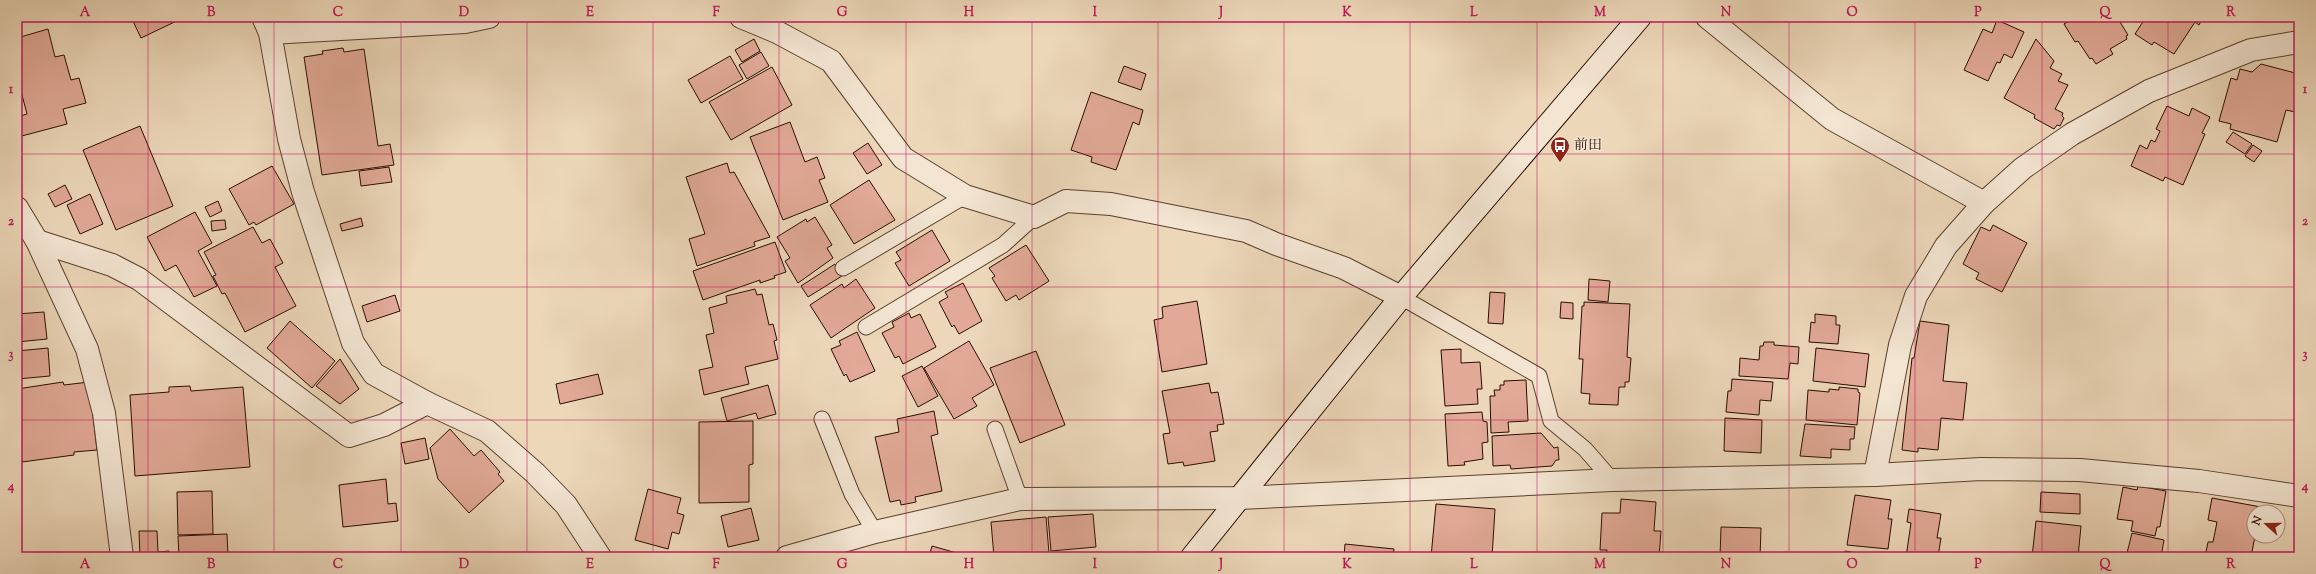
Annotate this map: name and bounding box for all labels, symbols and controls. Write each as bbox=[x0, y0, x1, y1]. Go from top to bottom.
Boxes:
text: A bbox=[80, 4, 91, 22]
text: B bbox=[207, 4, 216, 22]
text: C bbox=[333, 4, 343, 22]
text: D bbox=[459, 4, 469, 22]
text: E bbox=[586, 4, 594, 22]
text: F bbox=[712, 4, 720, 22]
text: G bbox=[837, 4, 848, 22]
text: H bbox=[964, 4, 975, 22]
text: I bbox=[1093, 4, 1098, 22]
text: J bbox=[1218, 4, 1223, 22]
text: K bbox=[1342, 4, 1352, 22]
text: L bbox=[1470, 4, 1478, 22]
text: M bbox=[1594, 4, 1606, 22]
text: N bbox=[1721, 4, 1732, 22]
text: O bbox=[1846, 4, 1858, 22]
text: P bbox=[1974, 4, 1982, 22]
text: Q bbox=[2100, 4, 2113, 22]
text: R bbox=[2226, 4, 2236, 22]
text: 1 bbox=[9, 81, 14, 99]
text: 1 bbox=[2303, 81, 2308, 99]
bus stop icon: 前田 bbox=[1549, 135, 1571, 163]
place label: 前田 bbox=[1574, 136, 1602, 156]
text: 2 bbox=[8, 213, 15, 231]
text: 2 bbox=[2302, 213, 2309, 231]
text: 3 bbox=[8, 346, 14, 364]
text: 3 bbox=[2302, 346, 2308, 364]
text: 4 bbox=[7, 478, 15, 496]
text: 4 bbox=[2301, 478, 2309, 496]
north arrow bbox=[2246, 504, 2286, 544]
text: N bbox=[2248, 514, 2267, 529]
text: A bbox=[80, 556, 91, 574]
text: B bbox=[207, 556, 216, 574]
text: C bbox=[333, 556, 343, 574]
text: D bbox=[459, 556, 469, 574]
text: E bbox=[586, 556, 594, 574]
text: F bbox=[712, 556, 720, 574]
text: G bbox=[837, 556, 848, 574]
text: H bbox=[964, 556, 975, 574]
text: I bbox=[1093, 556, 1098, 574]
text: J bbox=[1218, 556, 1223, 574]
text: K bbox=[1342, 556, 1352, 574]
text: L bbox=[1470, 556, 1478, 574]
text: M bbox=[1594, 556, 1606, 574]
text: N bbox=[1721, 556, 1732, 574]
text: O bbox=[1846, 556, 1858, 574]
text: P bbox=[1974, 556, 1982, 574]
text: Q bbox=[2100, 556, 2113, 574]
text: R bbox=[2226, 556, 2236, 574]

